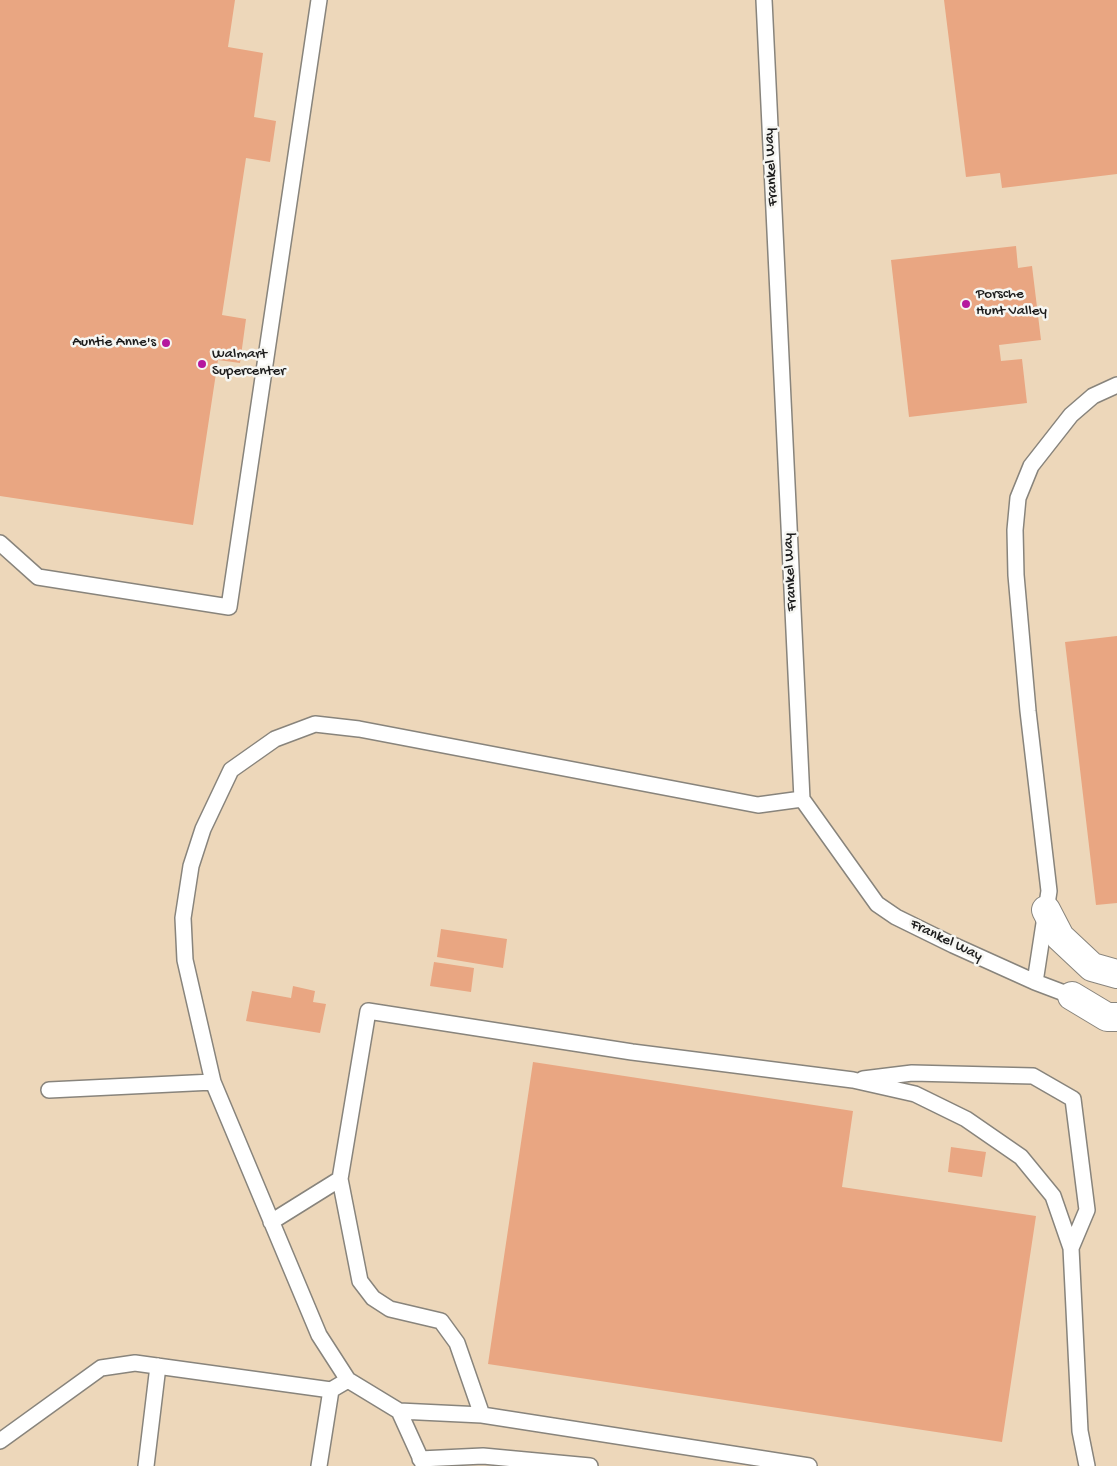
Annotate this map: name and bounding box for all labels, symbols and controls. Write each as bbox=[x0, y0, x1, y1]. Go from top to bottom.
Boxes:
street label: Frankel Way bbox=[761, 127, 783, 207]
place label: Porsche Hunt Valley bbox=[976, 286, 1047, 321]
marker: Porsche Hunt Valley bbox=[960, 298, 972, 310]
place label: Auntie Anne's bbox=[72, 334, 156, 352]
marker: Auntie Anne's bbox=[160, 337, 172, 349]
place label: Walmart Supercenter bbox=[212, 346, 286, 381]
marker: Walmart Supercenter bbox=[196, 358, 208, 370]
street label: Frankel Way bbox=[780, 532, 802, 612]
street label: Frankel Way bbox=[907, 916, 985, 966]

